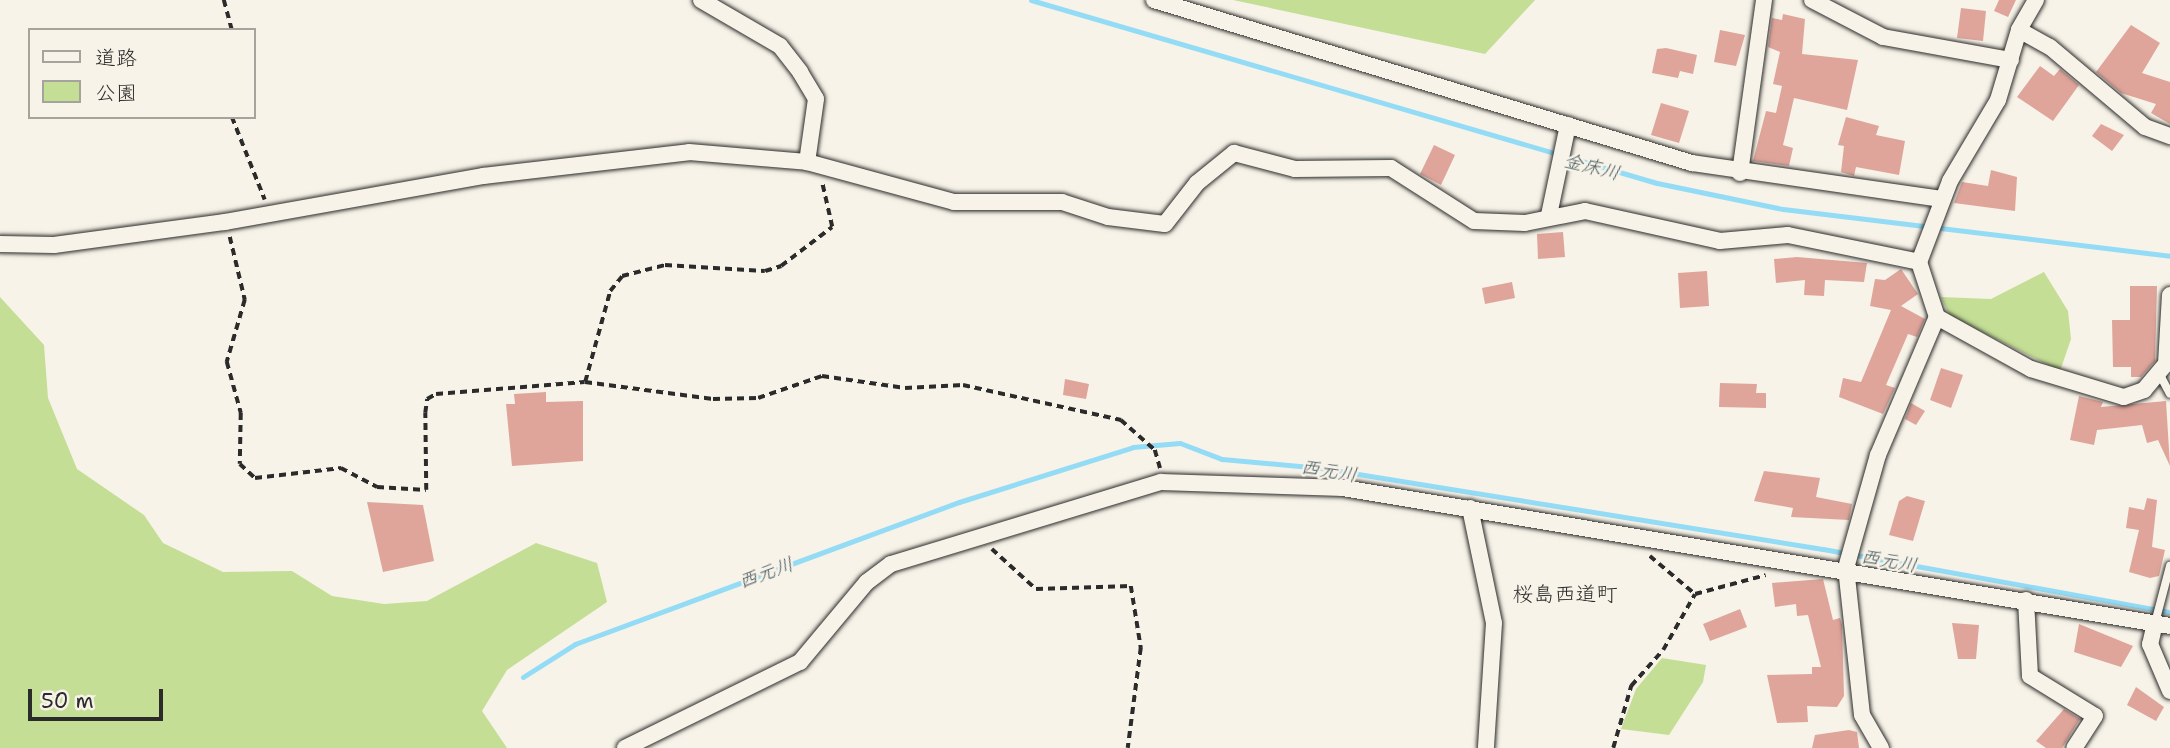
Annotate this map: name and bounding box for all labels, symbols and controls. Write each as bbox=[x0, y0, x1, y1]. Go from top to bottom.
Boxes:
legend bbox=[28, 28, 256, 119]
text: 道路 bbox=[95, 44, 137, 72]
text: 公園 bbox=[95, 79, 137, 107]
water label: 金床川 bbox=[1562, 149, 1622, 185]
water label: 西元川 bbox=[1299, 455, 1359, 487]
water label: 西元川 bbox=[1859, 545, 1919, 577]
water label: 西元川 bbox=[735, 553, 797, 593]
district label: 桜島西道町 bbox=[1513, 581, 1617, 607]
scale bar bbox=[32, 674, 166, 718]
text: 50 m bbox=[41, 687, 94, 715]

